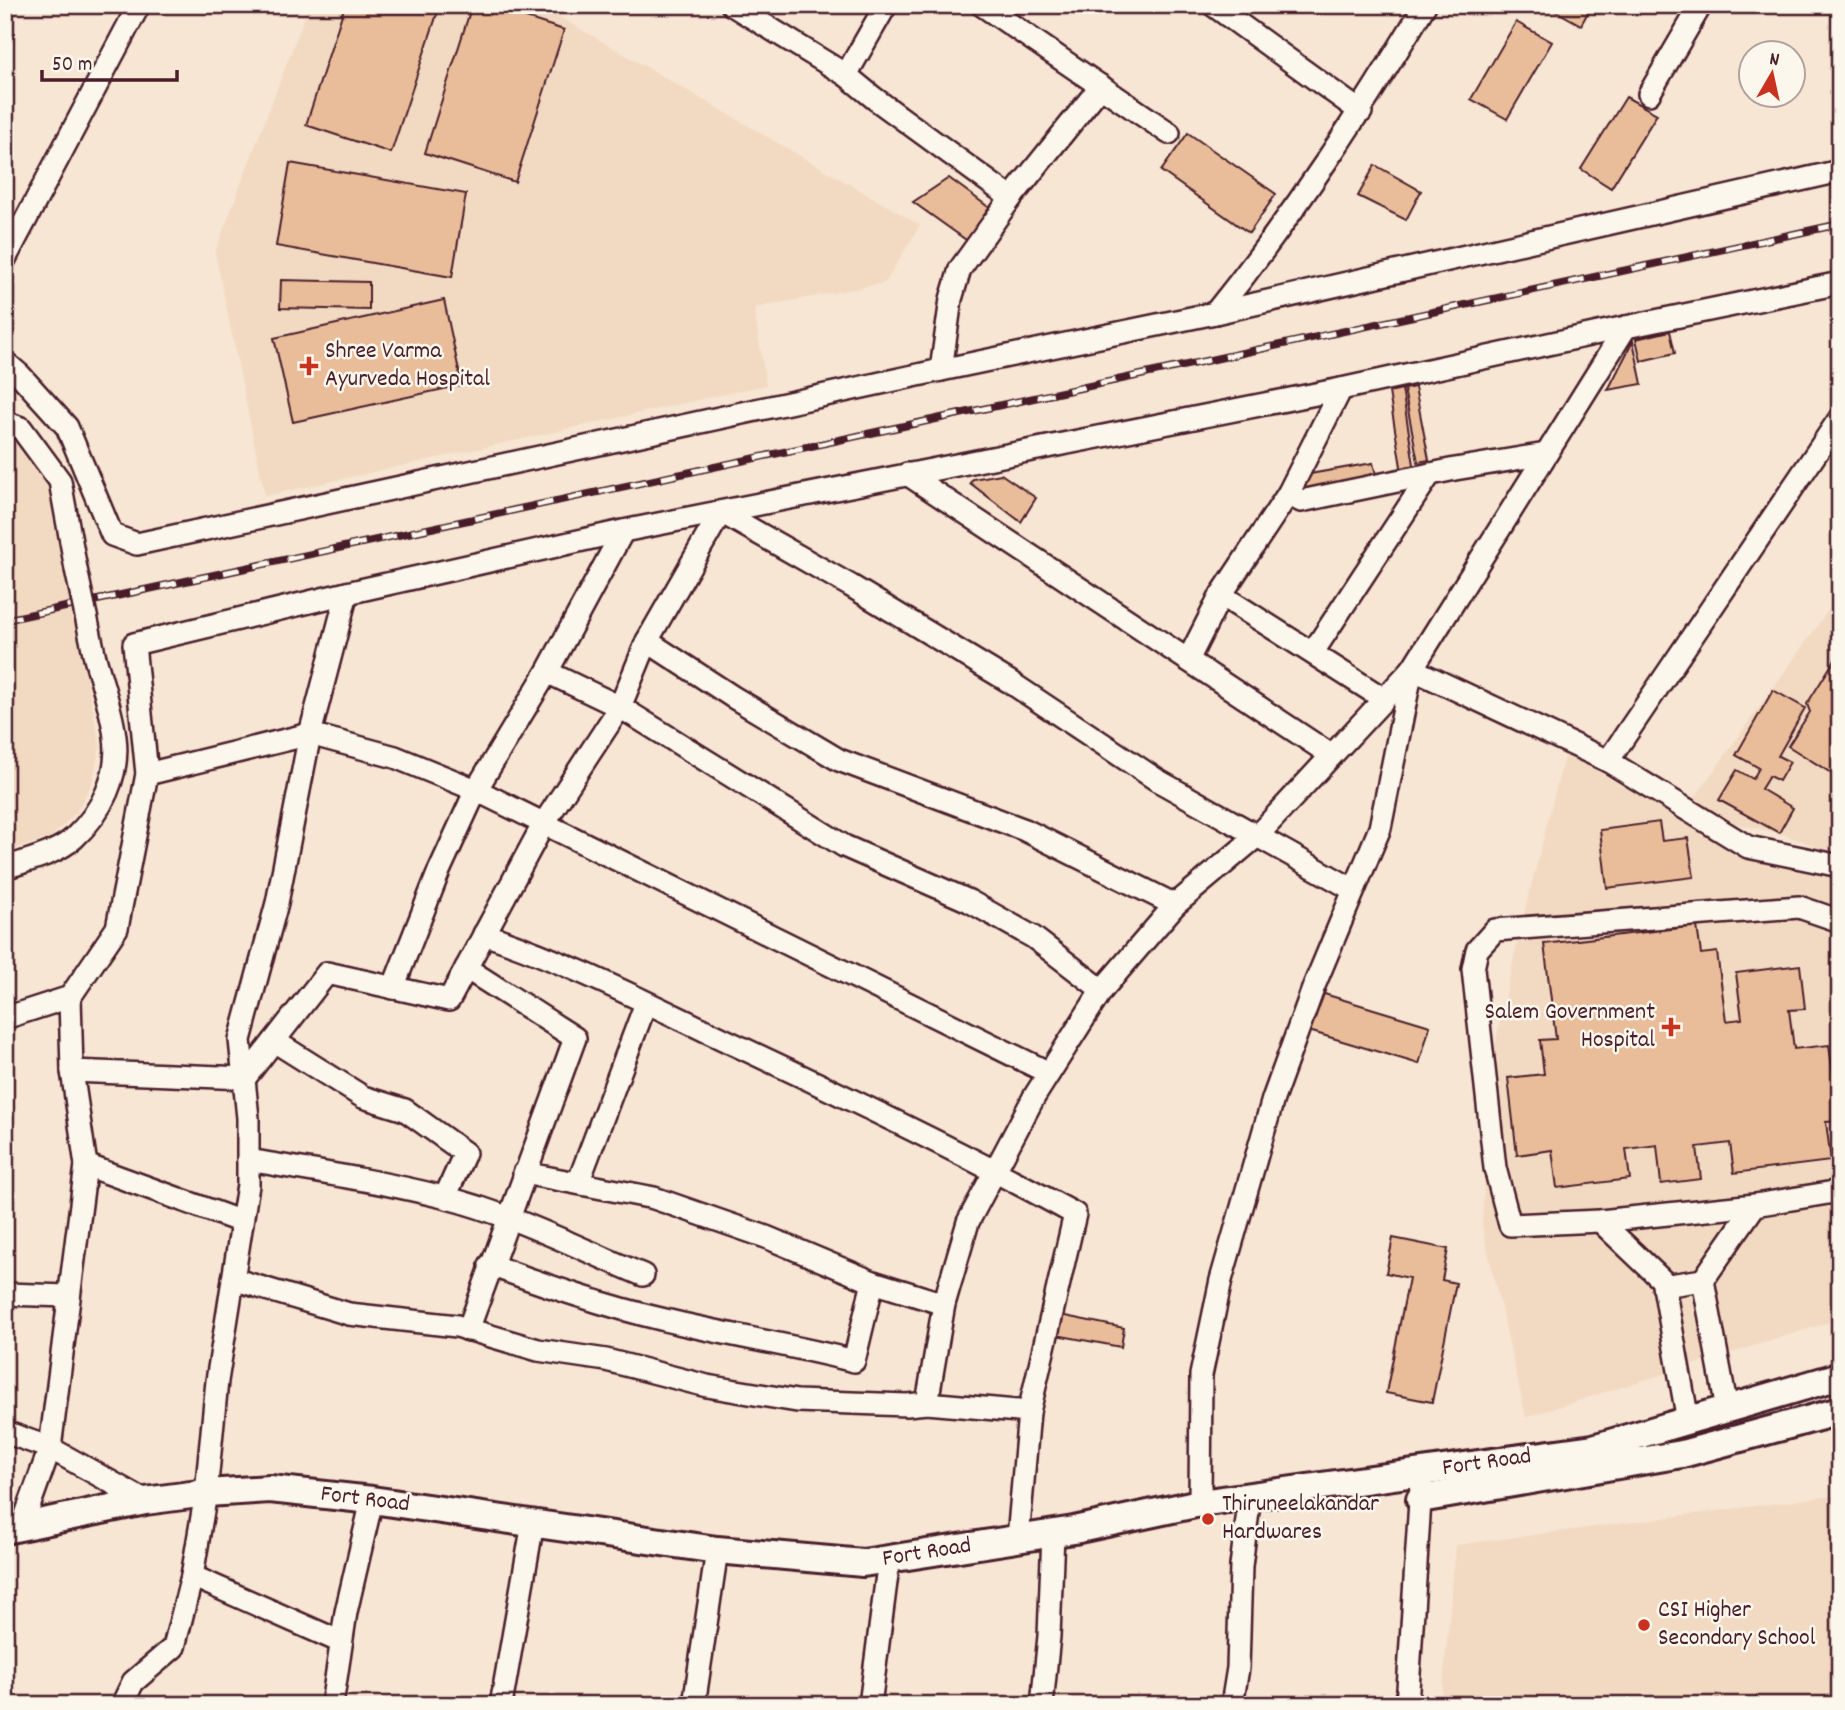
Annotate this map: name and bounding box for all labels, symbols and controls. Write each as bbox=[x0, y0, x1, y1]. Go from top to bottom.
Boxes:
scale bar bbox=[42, 38, 177, 82]
north arrow bbox=[1736, 38, 1806, 108]
text: N bbox=[1767, 47, 1781, 75]
text: 50 m bbox=[52, 51, 92, 81]
place label: Shree Varma Ayurveda Hospital bbox=[325, 335, 490, 397]
marker: Shree Varma Ayurveda Hospital bbox=[299, 356, 319, 376]
place label: Salem Government Hospital bbox=[1485, 996, 1655, 1058]
marker: Salem Government Hospital bbox=[1661, 1017, 1681, 1037]
street label: Fort Road bbox=[1440, 1440, 1534, 1486]
street label: Fort Road bbox=[318, 1478, 412, 1522]
place label: Thiruneelakandar Hardwares bbox=[1222, 1488, 1379, 1550]
marker: Thiruneelakandar Hardwares bbox=[1200, 1511, 1216, 1527]
street label: Fort Road bbox=[880, 1529, 974, 1577]
place label: CSI Higher Secondary School bbox=[1658, 1594, 1816, 1656]
marker: CSI Higher Secondary School bbox=[1636, 1617, 1652, 1633]

